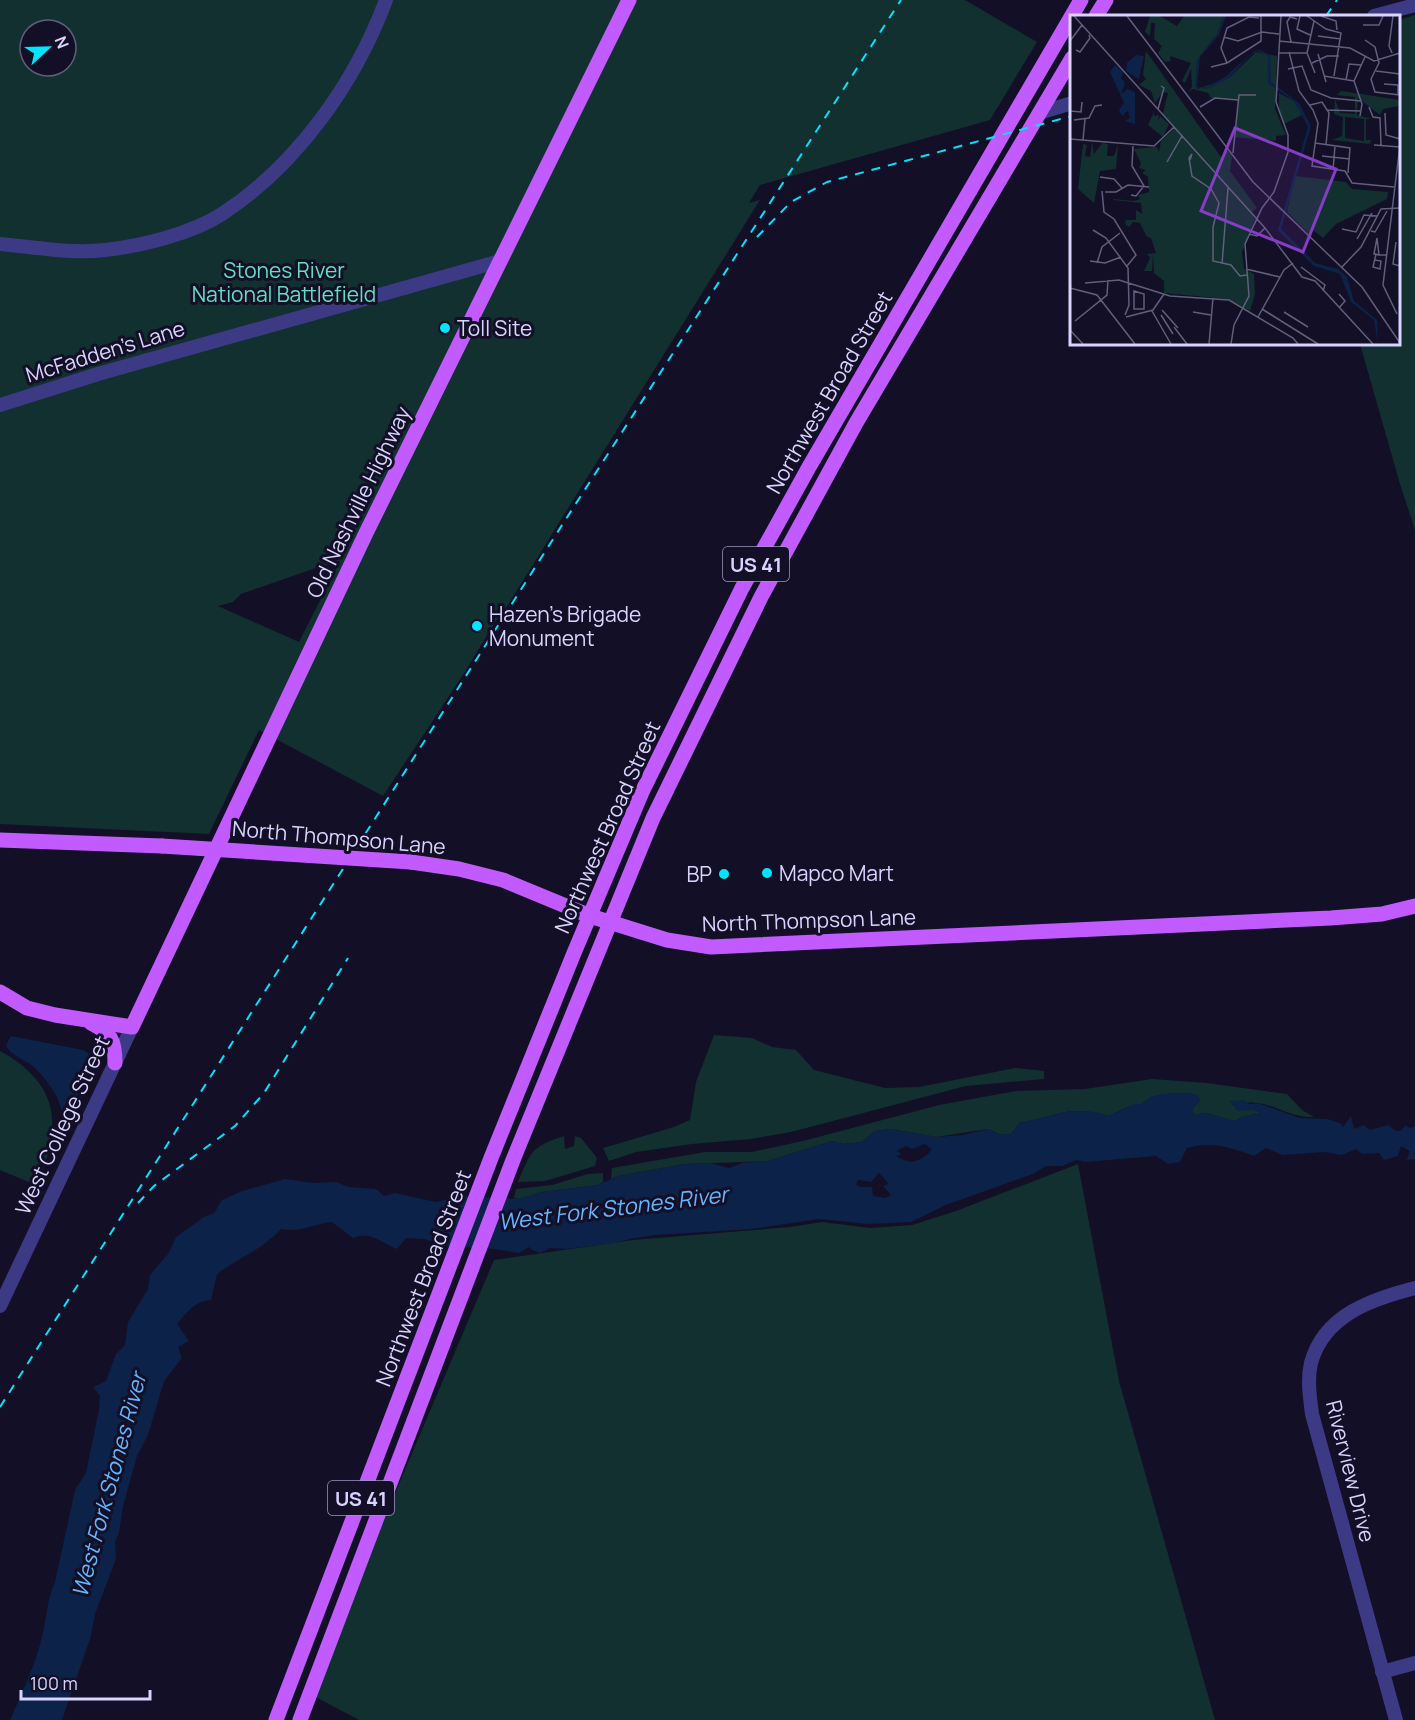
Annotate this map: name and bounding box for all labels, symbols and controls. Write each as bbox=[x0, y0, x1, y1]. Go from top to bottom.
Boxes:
inset map bbox=[1070, 15, 1400, 345]
north arrow bbox=[18, 18, 78, 78]
text: N bbox=[50, 33, 74, 52]
park label: Stones River National Battlefield bbox=[192, 256, 376, 308]
street label: Northwest Broad Street bbox=[760, 286, 898, 498]
street label: McFadden's Lane bbox=[22, 314, 188, 388]
place label: Toll Site bbox=[457, 314, 532, 342]
marker: Toll Site bbox=[438, 321, 452, 335]
street label: Old Nashville Highway bbox=[299, 402, 417, 602]
road number: US 41 bbox=[723, 547, 789, 581]
place label: Hazen's Brigade Monument bbox=[489, 600, 641, 652]
marker: Hazen's Brigade Monument bbox=[470, 619, 484, 633]
street label: Northwest Broad Street bbox=[548, 716, 666, 938]
street label: North Thompson Lane bbox=[231, 814, 447, 860]
place label: Mapco Mart bbox=[779, 859, 894, 887]
place label: BP bbox=[686, 860, 712, 888]
marker: Mapco Mart bbox=[760, 866, 774, 880]
marker: BP bbox=[717, 867, 731, 881]
street label: North Thompson Lane bbox=[701, 902, 917, 938]
street label: West College Street bbox=[8, 1031, 116, 1219]
street label: Northwest Broad Street bbox=[369, 1166, 477, 1390]
water label: West Fork Stones River bbox=[496, 1179, 733, 1237]
water label: West Fork Stones River bbox=[65, 1367, 154, 1601]
street label: Riverview Drive bbox=[1320, 1397, 1382, 1545]
road number: US 41 bbox=[328, 1481, 394, 1515]
scale bar bbox=[21, 1663, 150, 1701]
text: 100 m bbox=[30, 1671, 78, 1695]

